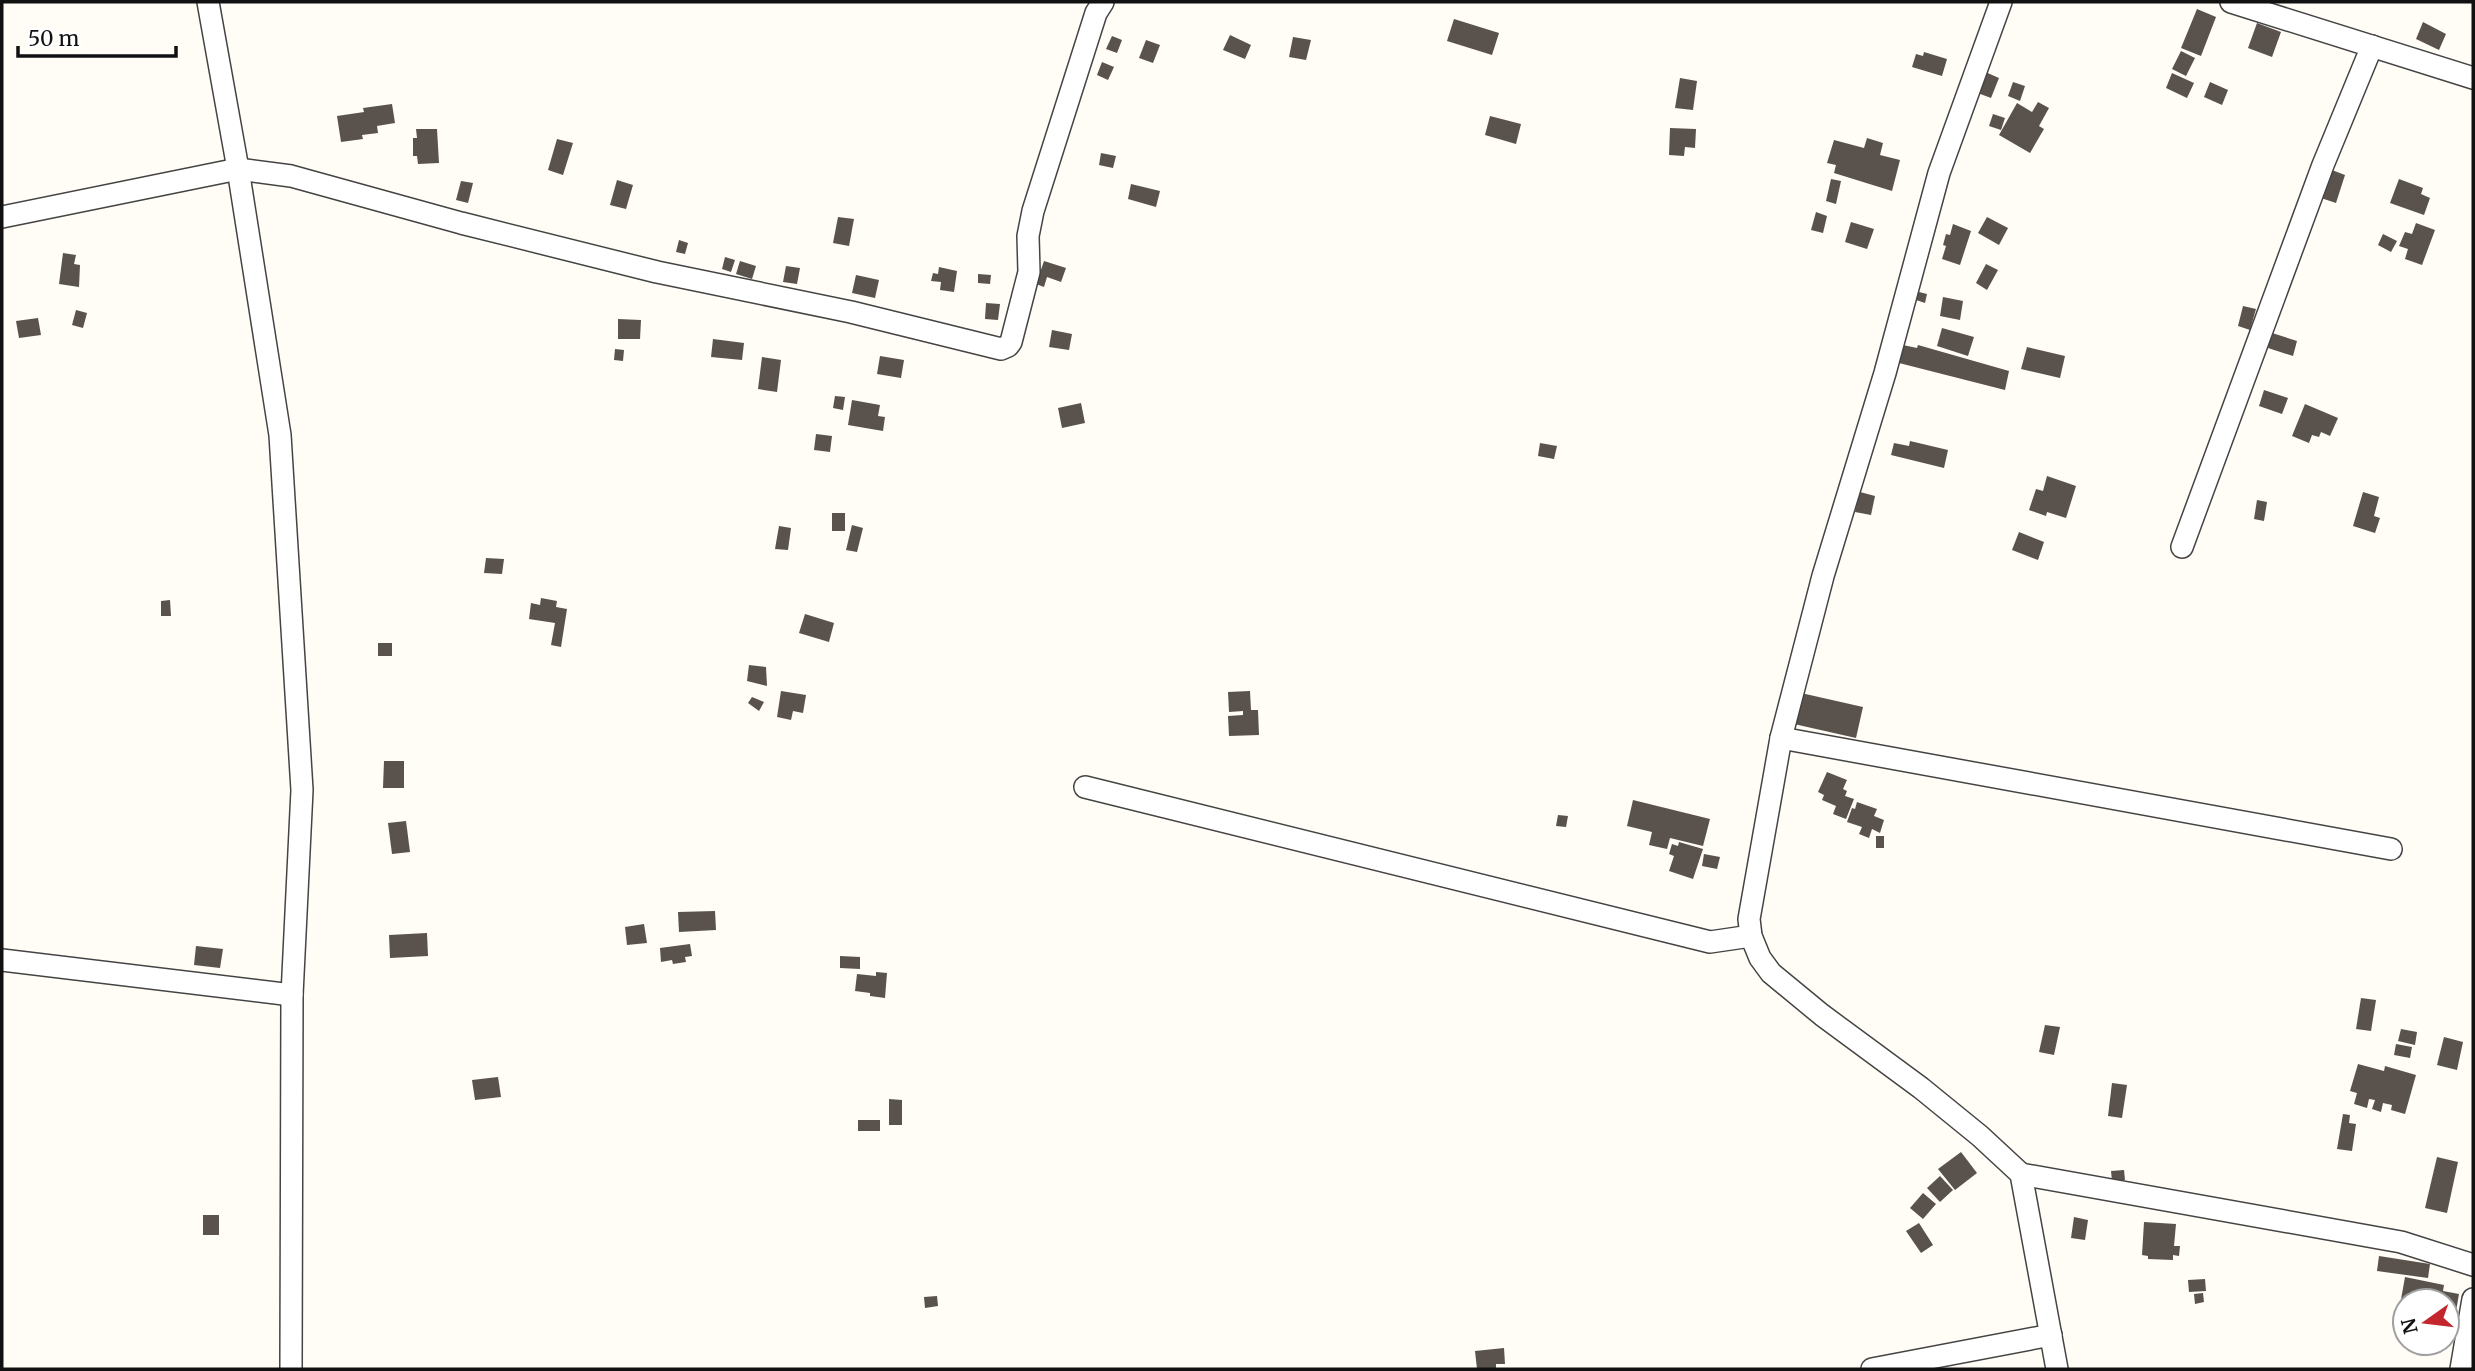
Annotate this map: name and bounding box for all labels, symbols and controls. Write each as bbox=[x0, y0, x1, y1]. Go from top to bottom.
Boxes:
scale bar bbox=[18, 14, 175, 58]
text: 50 m bbox=[28, 25, 79, 52]
north arrow bbox=[2391, 1287, 2461, 1357]
text: N bbox=[2396, 1316, 2423, 1336]

